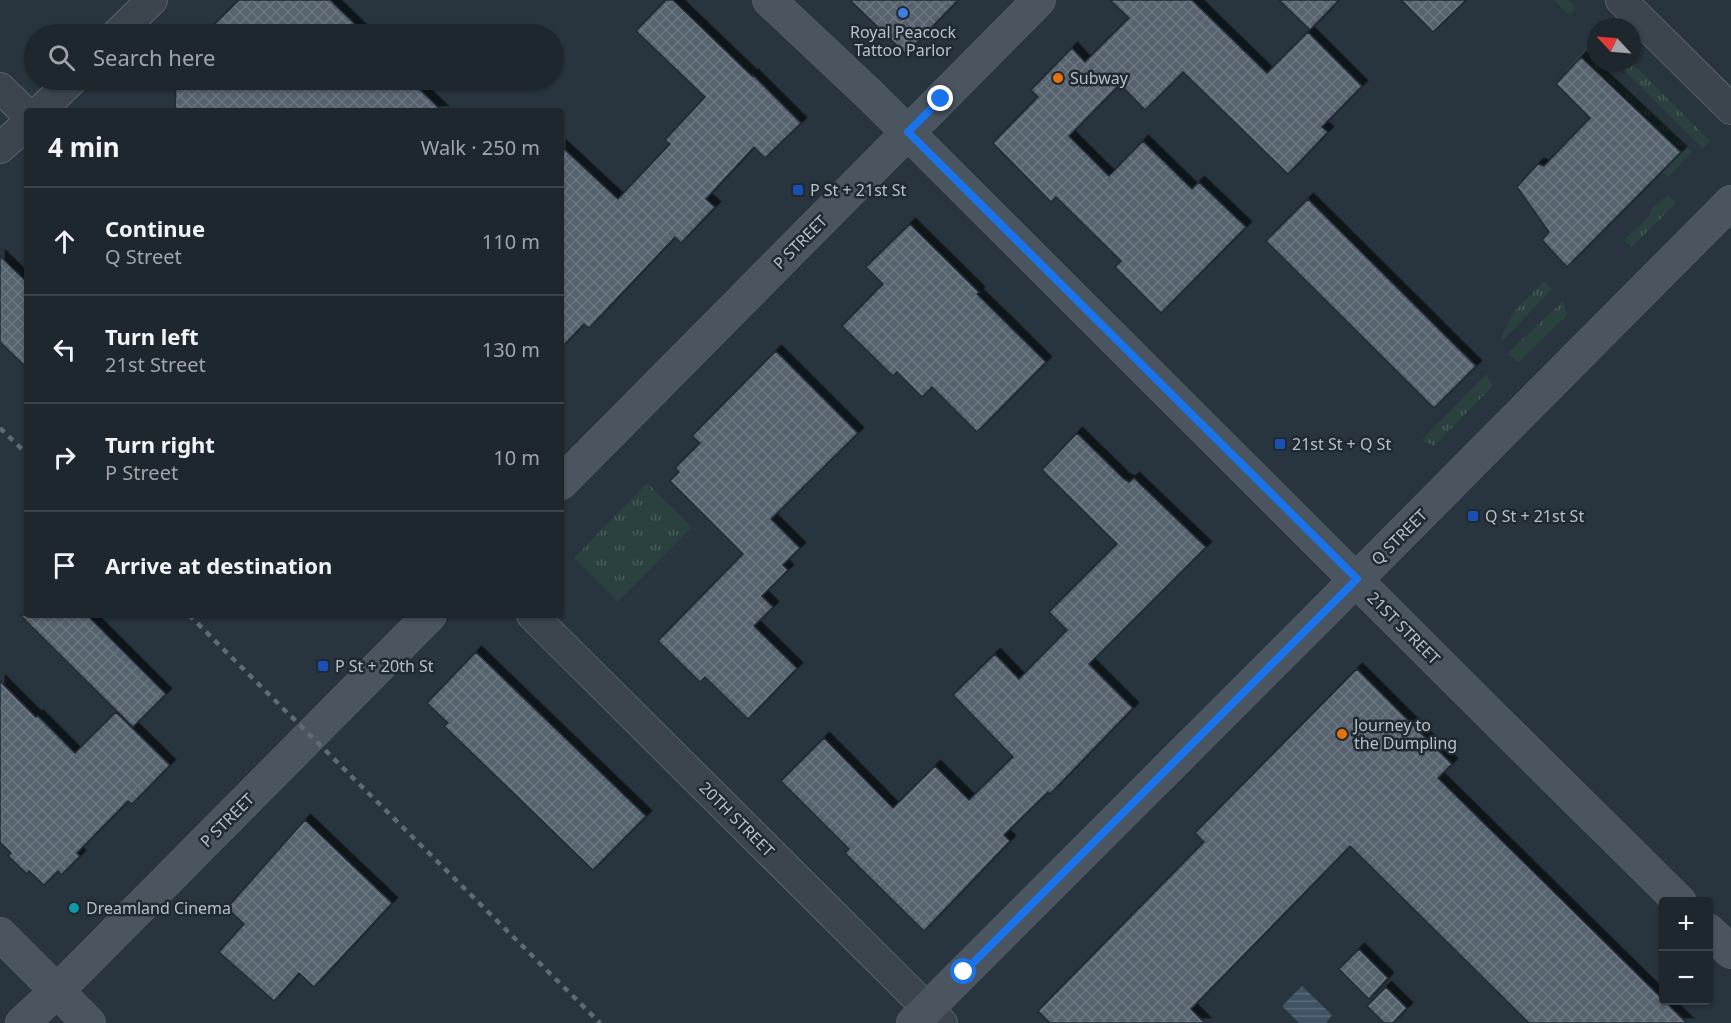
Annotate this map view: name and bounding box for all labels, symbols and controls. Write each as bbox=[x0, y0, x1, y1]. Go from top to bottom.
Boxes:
marker: Royal Peacock Tattoo Parlor bbox=[896, 6, 910, 20]
north arrow bbox=[1587, 18, 1641, 72]
place label: Royal Peacock Tattoo Parlor bbox=[850, 21, 956, 61]
search box bbox=[24, 24, 564, 90]
icon: search bbox=[45, 41, 78, 74]
text: Search here bbox=[93, 42, 215, 72]
place label: Subway bbox=[1070, 67, 1129, 89]
marker: Subway bbox=[1051, 71, 1065, 85]
route end bbox=[927, 85, 953, 111]
text: 4 min bbox=[48, 129, 120, 165]
text: Walk · 250 m bbox=[421, 134, 540, 161]
place label: P St + 21st St bbox=[810, 179, 907, 201]
marker: P St + 21st St bbox=[791, 183, 805, 197]
street label: P STREET bbox=[768, 210, 832, 274]
text: Continue bbox=[105, 213, 205, 243]
icon: ahead bbox=[48, 225, 81, 258]
text: 110 m bbox=[482, 228, 540, 255]
text: Q Street bbox=[105, 243, 182, 270]
text: Turn left bbox=[105, 321, 199, 351]
icon: left bbox=[48, 333, 81, 366]
text: 130 m bbox=[482, 336, 540, 363]
text: 21st Street bbox=[105, 351, 206, 378]
text: Turn right bbox=[105, 429, 215, 459]
place label: 21st St + Q St bbox=[1292, 433, 1391, 455]
marker: 21st St + Q St bbox=[1273, 437, 1287, 451]
icon: right bbox=[48, 441, 81, 474]
text: 10 m bbox=[493, 444, 540, 471]
text: P Street bbox=[105, 459, 178, 486]
street label: Q STREET bbox=[1366, 504, 1432, 570]
place label: Q St + 21st St bbox=[1485, 505, 1584, 527]
marker: Q St + 21st St bbox=[1466, 509, 1480, 523]
icon: arrive bbox=[48, 549, 81, 582]
text: Arrive at destination bbox=[105, 550, 332, 580]
street label: 21ST STREET bbox=[1363, 587, 1445, 669]
place label: P St + 20th St bbox=[335, 655, 434, 677]
marker: P St + 20th St bbox=[316, 659, 330, 673]
place label: Journey to the Dumpling bbox=[1352, 714, 1457, 754]
marker: Journey to the Dumpling bbox=[1335, 727, 1349, 741]
street label: 20TH STREET bbox=[695, 777, 779, 861]
street label: P STREET bbox=[195, 788, 259, 852]
place label: Dreamland Cinema bbox=[86, 897, 231, 919]
map controls bbox=[1659, 897, 1713, 1005]
button: + bbox=[1659, 897, 1713, 951]
marker: Dreamland Cinema bbox=[67, 901, 81, 915]
button: − bbox=[1659, 951, 1713, 1005]
route start bbox=[950, 958, 976, 984]

